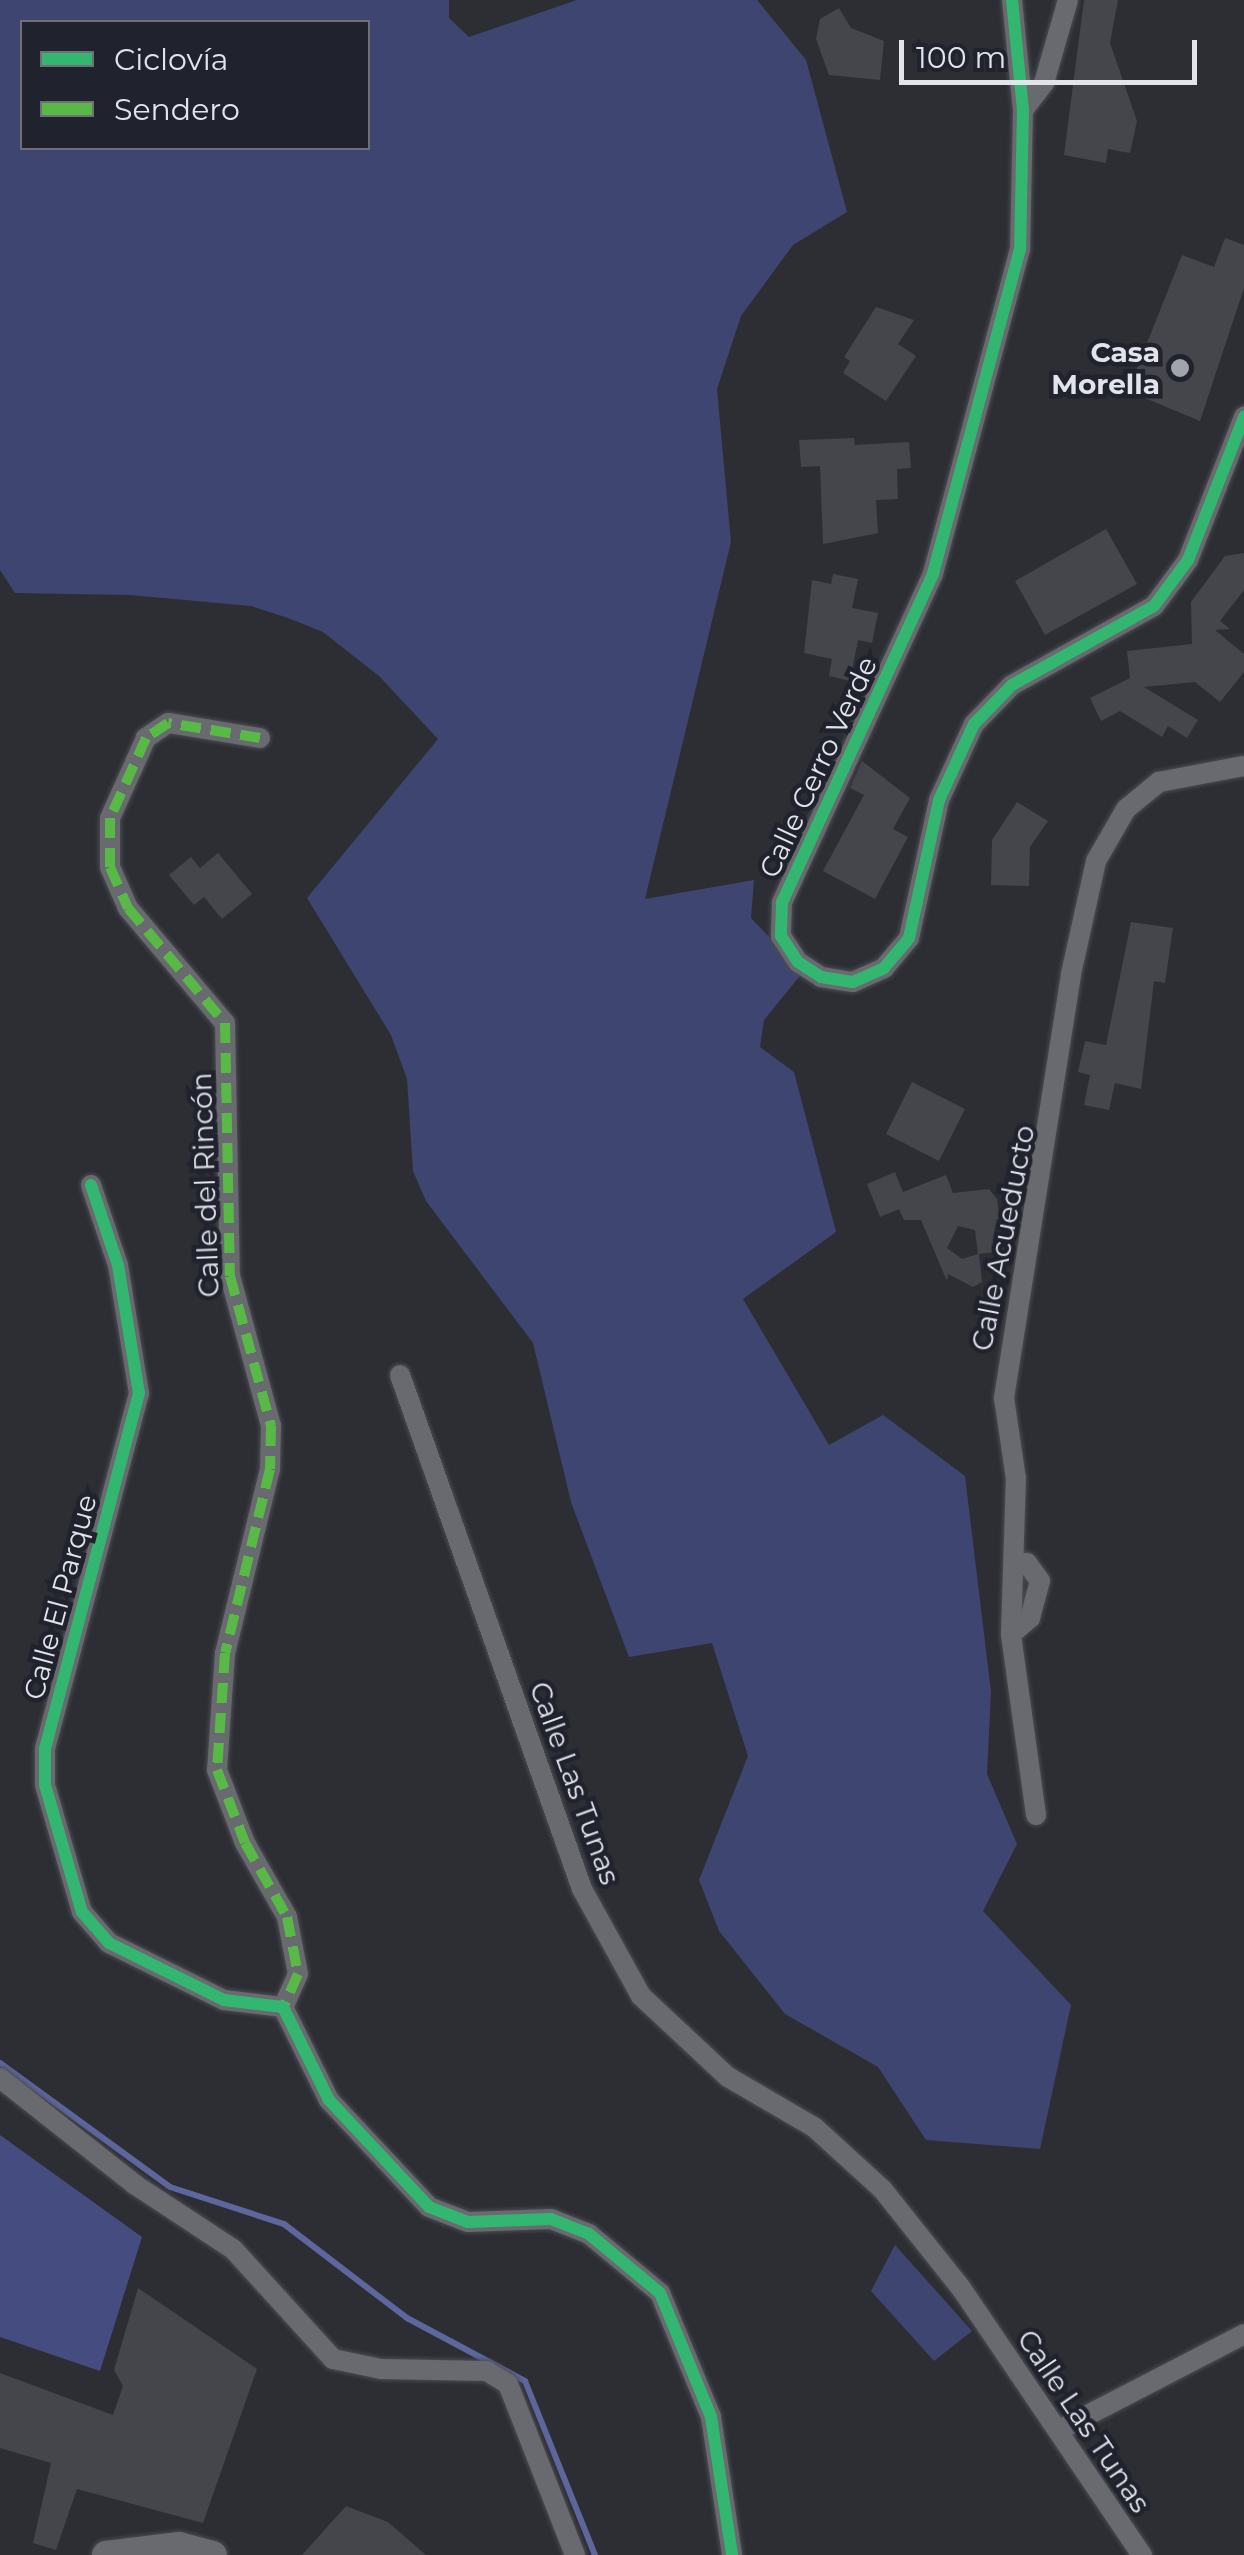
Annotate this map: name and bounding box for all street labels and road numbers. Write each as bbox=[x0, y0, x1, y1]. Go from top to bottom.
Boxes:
street label: Calle Cerro Verde bbox=[752, 651, 884, 883]
street label: Calle del Rincón bbox=[184, 1072, 226, 1298]
street label: Calle Acueducto bbox=[965, 1122, 1041, 1354]
street label: Calle El Parque bbox=[16, 1491, 104, 1703]
street label: Calle Las Tunas bbox=[523, 1677, 627, 1889]
street label: Calle Las Tunas bbox=[1010, 2323, 1158, 2519]

